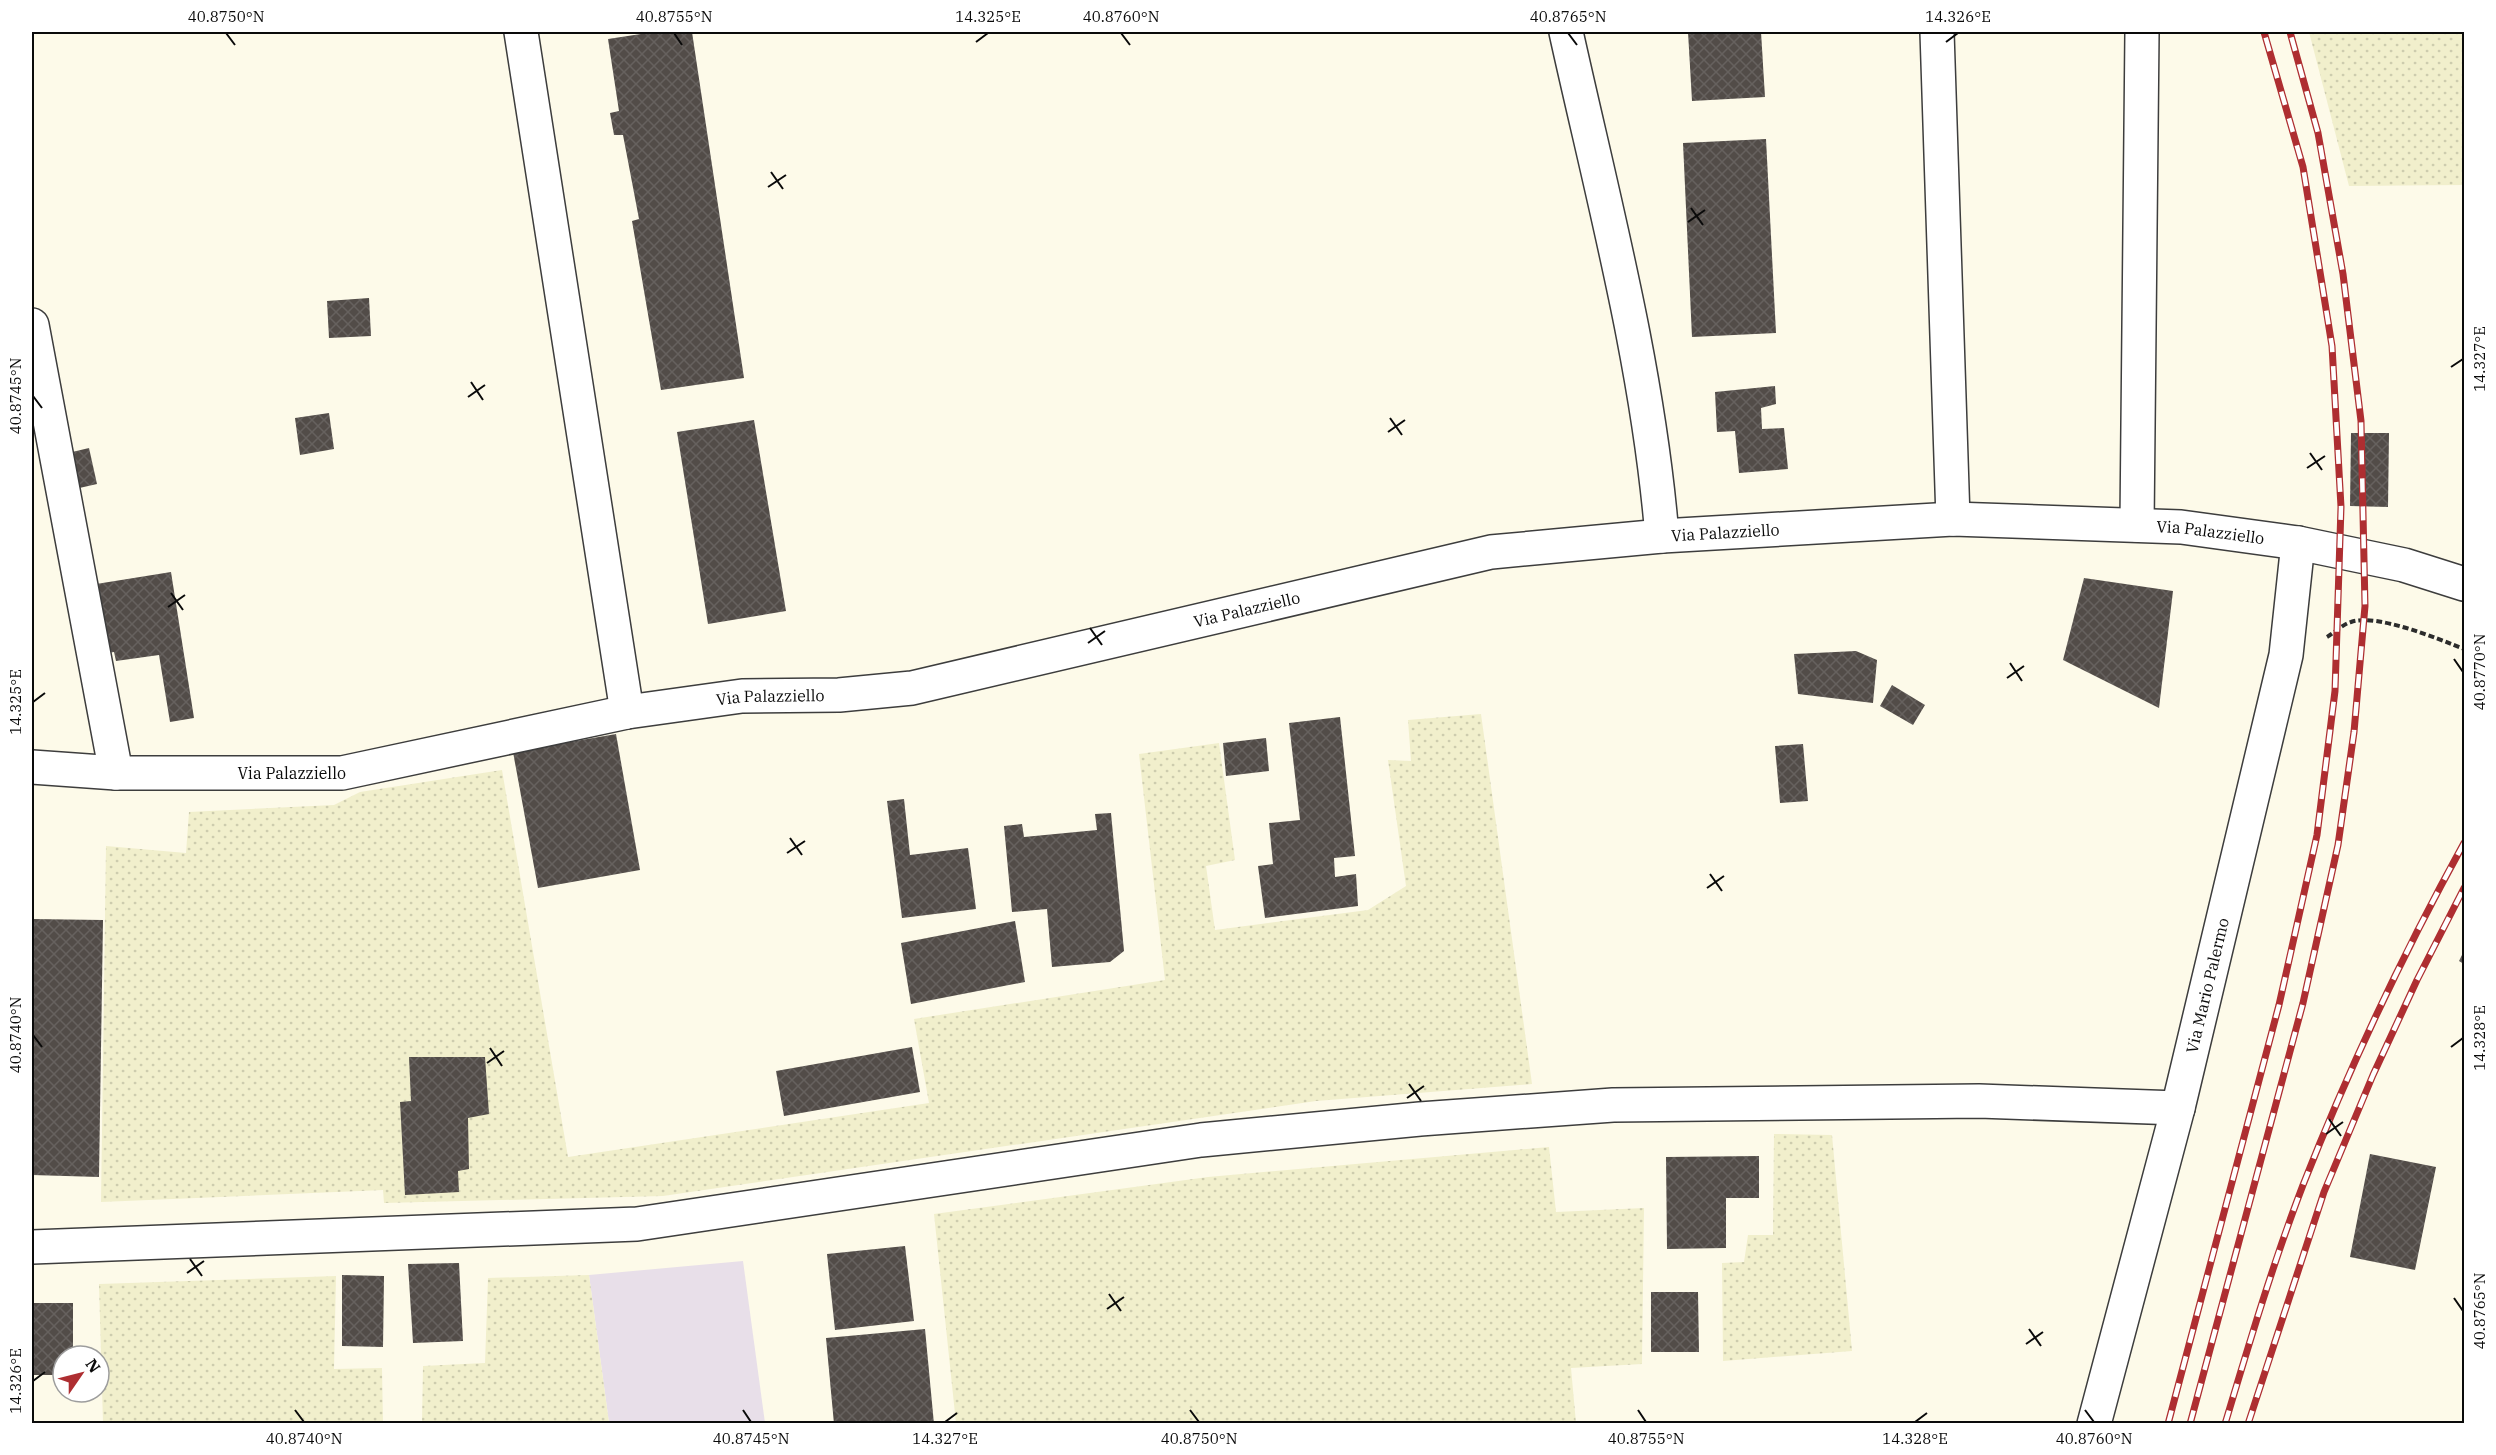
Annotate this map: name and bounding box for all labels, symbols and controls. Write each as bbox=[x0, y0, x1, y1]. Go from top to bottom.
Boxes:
text: 40.8750°N bbox=[188, 7, 264, 26]
text: 40.8755°N bbox=[636, 7, 712, 26]
text: 14.325°E bbox=[955, 7, 1021, 26]
text: 40.8760°N bbox=[1083, 7, 1159, 26]
text: 40.8765°N bbox=[1530, 7, 1606, 26]
text: 14.326°E bbox=[1925, 7, 1991, 26]
text: 14.327°E bbox=[2470, 326, 2489, 392]
text: 40.8745°N bbox=[6, 358, 25, 434]
street label: Via Palazziello bbox=[2156, 516, 2266, 548]
street label: Via Palazziello bbox=[1671, 519, 1780, 545]
street label: Via Palazziello bbox=[1192, 587, 1302, 632]
text: 40.8770°N bbox=[2470, 634, 2489, 710]
text: 14.325°E bbox=[6, 669, 25, 735]
street label: Via Palazziello bbox=[715, 685, 825, 709]
street label: Via Palazziello bbox=[238, 763, 346, 783]
street label: Via Mario Palermo bbox=[2181, 916, 2233, 1055]
text: 40.8740°N bbox=[6, 997, 25, 1073]
text: 14.328°E bbox=[2470, 1005, 2489, 1071]
text: 40.8765°N bbox=[2470, 1273, 2489, 1349]
north arrow bbox=[51, 1344, 111, 1404]
text: 14.326°E bbox=[6, 1348, 25, 1414]
text: N bbox=[81, 1354, 105, 1376]
text: 40.8740°N bbox=[266, 1429, 342, 1448]
text: 40.8745°N bbox=[713, 1429, 789, 1448]
text: 14.327°E bbox=[912, 1429, 978, 1448]
text: 40.8750°N bbox=[1161, 1429, 1237, 1448]
text: 40.8755°N bbox=[1608, 1429, 1684, 1448]
text: 14.328°E bbox=[1882, 1429, 1948, 1448]
text: 40.8760°N bbox=[2056, 1429, 2132, 1448]

